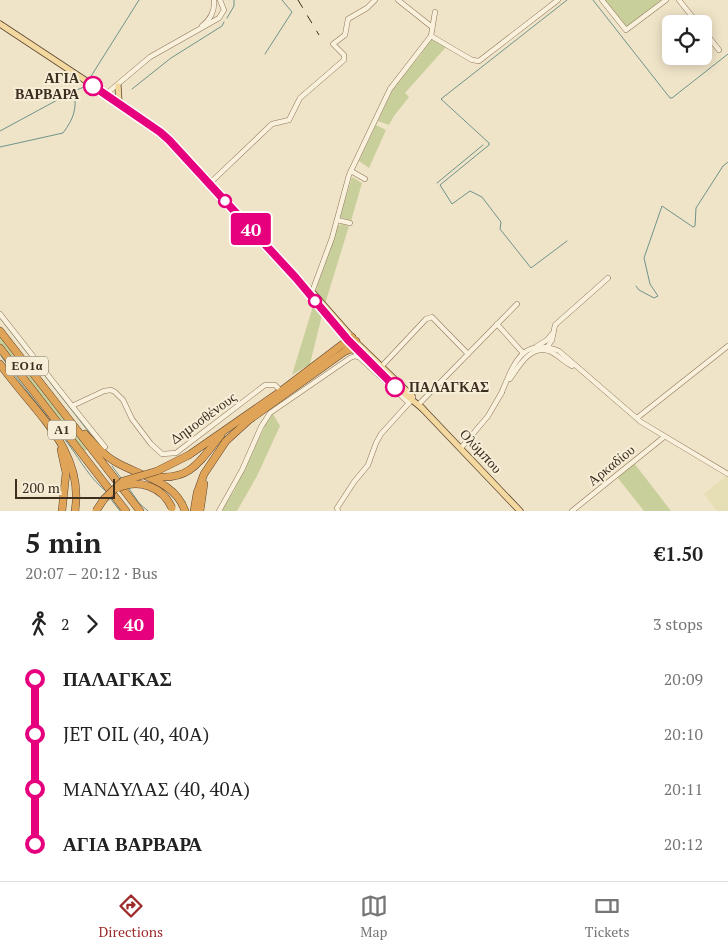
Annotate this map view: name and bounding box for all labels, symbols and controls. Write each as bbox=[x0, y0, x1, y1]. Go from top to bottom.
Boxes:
map controls bbox=[662, 15, 712, 65]
button: locate bbox=[662, 15, 712, 65]
place label: ΑΓΙΑ ΒΑΡΒΑΡΑ bbox=[15, 68, 80, 103]
marker: ΑΓΙΑ ΒΑΡΒΑΡΑ bbox=[83, 76, 103, 96]
unlabelled marker bbox=[218, 194, 232, 208]
line badge: 40 bbox=[228, 213, 274, 245]
text: 40 bbox=[241, 217, 261, 241]
unlabelled marker bbox=[308, 294, 322, 308]
road number: ΕΟ1α bbox=[6, 356, 48, 376]
marker: ΠΑΛΑΓΚΑΣ bbox=[385, 377, 405, 397]
place label: ΠΑΛΑΓΚΑΣ bbox=[409, 377, 489, 396]
street label: Δημοσθένους bbox=[166, 387, 240, 448]
road number: Α1 bbox=[48, 420, 76, 440]
street label: Ολύμπου bbox=[456, 424, 507, 477]
street label: Αρκαδίου bbox=[583, 440, 638, 490]
scale bar bbox=[15, 476, 115, 499]
text: 200 m bbox=[22, 478, 60, 497]
text: 5 min bbox=[25, 524, 102, 561]
text: €1.50 bbox=[654, 541, 703, 566]
text: 20:07 – 20:12 · Bus bbox=[25, 562, 158, 584]
icon: walk bbox=[25, 610, 53, 638]
icon: forward bbox=[78, 610, 106, 638]
text: 40 bbox=[124, 612, 144, 636]
text: 2 bbox=[61, 613, 70, 635]
text: 3 stops bbox=[653, 613, 703, 635]
text: ΠΑΛΑΓΚΑΣ bbox=[63, 666, 172, 691]
text: 20:09 bbox=[664, 668, 703, 690]
text: JET OIL (40, 40Α) bbox=[63, 721, 209, 746]
text: 20:10 bbox=[664, 723, 703, 745]
text: ΜΑΝΔΥΛΑΣ (40, 40Α) bbox=[63, 776, 250, 801]
text: 20:11 bbox=[664, 778, 703, 800]
text: ΑΓΙΑ ΒΑΡΒΑΡΑ bbox=[63, 831, 202, 856]
text: 20:12 bbox=[664, 833, 703, 855]
tab: Directions bbox=[98, 892, 163, 941]
tab: Map bbox=[360, 892, 388, 941]
tab: Tickets bbox=[585, 892, 630, 941]

